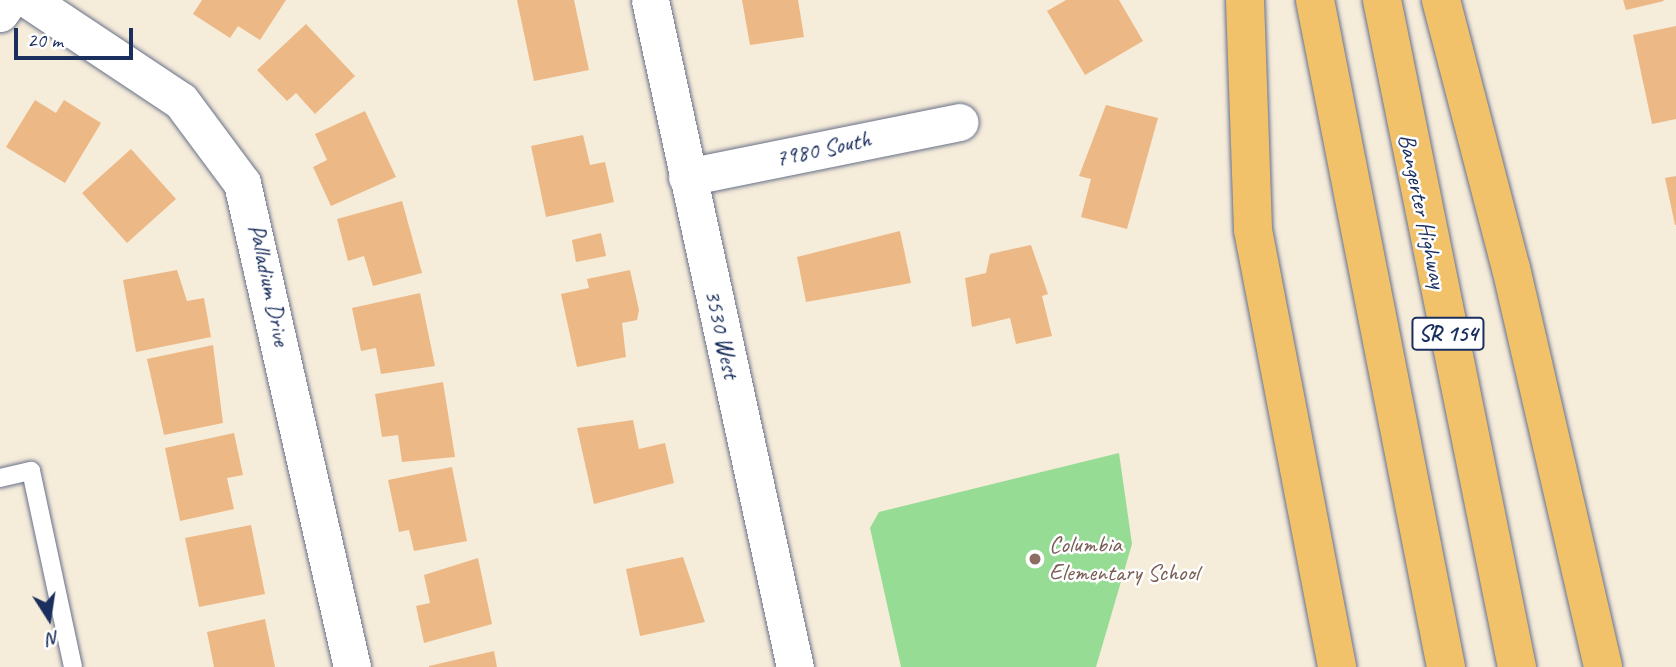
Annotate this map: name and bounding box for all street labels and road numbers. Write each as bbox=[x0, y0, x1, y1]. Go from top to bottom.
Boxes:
street label: 7980 South bbox=[773, 125, 873, 173]
street label: Bangerter Highway bbox=[1392, 131, 1452, 291]
street label: Palladium Drive bbox=[242, 222, 296, 348]
street label: 3530 West bbox=[699, 287, 745, 381]
road number: SR 154 bbox=[1411, 314, 1485, 354]

